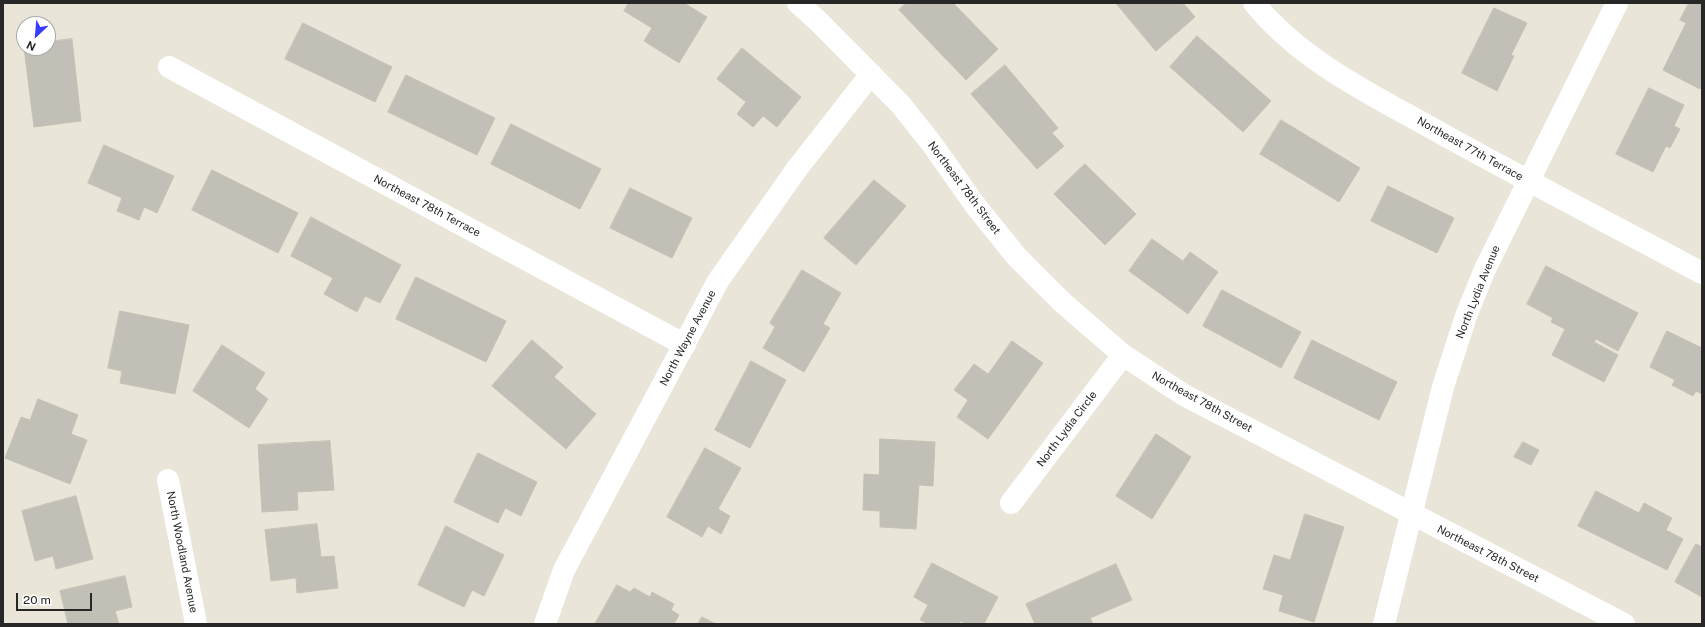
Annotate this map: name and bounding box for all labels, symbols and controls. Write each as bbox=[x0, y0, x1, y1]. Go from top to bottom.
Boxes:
north arrow bbox=[16, 16, 56, 56]
text: N bbox=[25, 39, 38, 53]
street label: Northeast 77th Terrace bbox=[1415, 114, 1525, 184]
street label: Northeast 78th Street bbox=[925, 139, 1003, 237]
street label: Northeast 78th Terrace bbox=[371, 172, 483, 240]
street label: North Lydia Avenue bbox=[1453, 243, 1503, 341]
street label: North Wayne Avenue bbox=[657, 288, 719, 388]
street label: Northeast 78th Street bbox=[1150, 369, 1254, 435]
street label: North Lydia Circle bbox=[1034, 389, 1100, 469]
street label: North Woodland Avenue bbox=[164, 490, 200, 614]
street label: Northeast 78th Street bbox=[1435, 523, 1541, 585]
scale bar bbox=[18, 585, 94, 611]
text: 20 m bbox=[23, 593, 51, 607]

